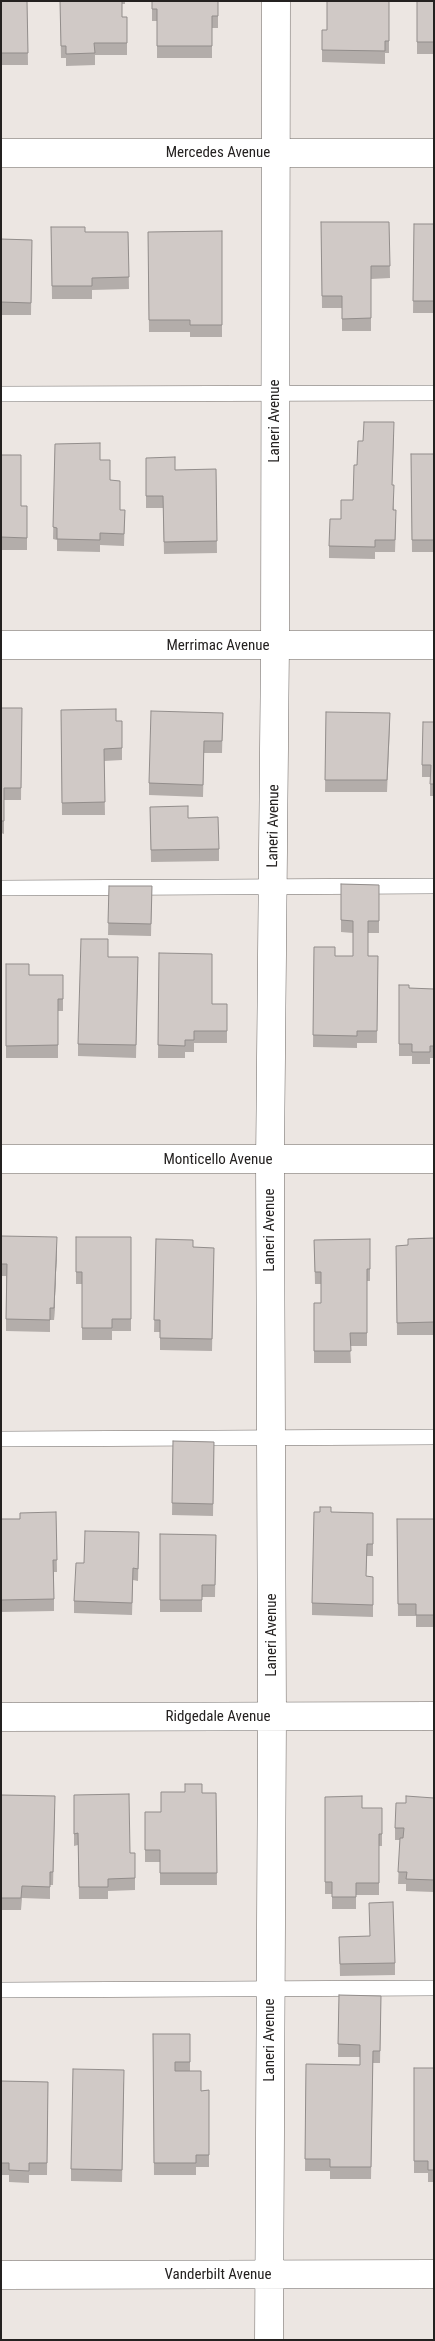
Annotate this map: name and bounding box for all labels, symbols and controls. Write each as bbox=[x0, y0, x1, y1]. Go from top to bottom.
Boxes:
street label: Mercedes Avenue bbox=[166, 144, 270, 162]
street label: Laneri Avenue bbox=[266, 379, 284, 463]
street label: Merrimac Avenue bbox=[167, 637, 269, 655]
street label: Laneri Avenue bbox=[264, 784, 284, 868]
street label: Monticello Avenue bbox=[163, 1151, 273, 1169]
street label: Laneri Avenue bbox=[261, 1188, 279, 1272]
street label: Laneri Avenue bbox=[263, 1593, 281, 1677]
street label: Ridgedale Avenue bbox=[166, 1708, 270, 1726]
street label: Laneri Avenue bbox=[261, 1998, 279, 2082]
street label: Vanderbilt Avenue bbox=[165, 2266, 271, 2284]

